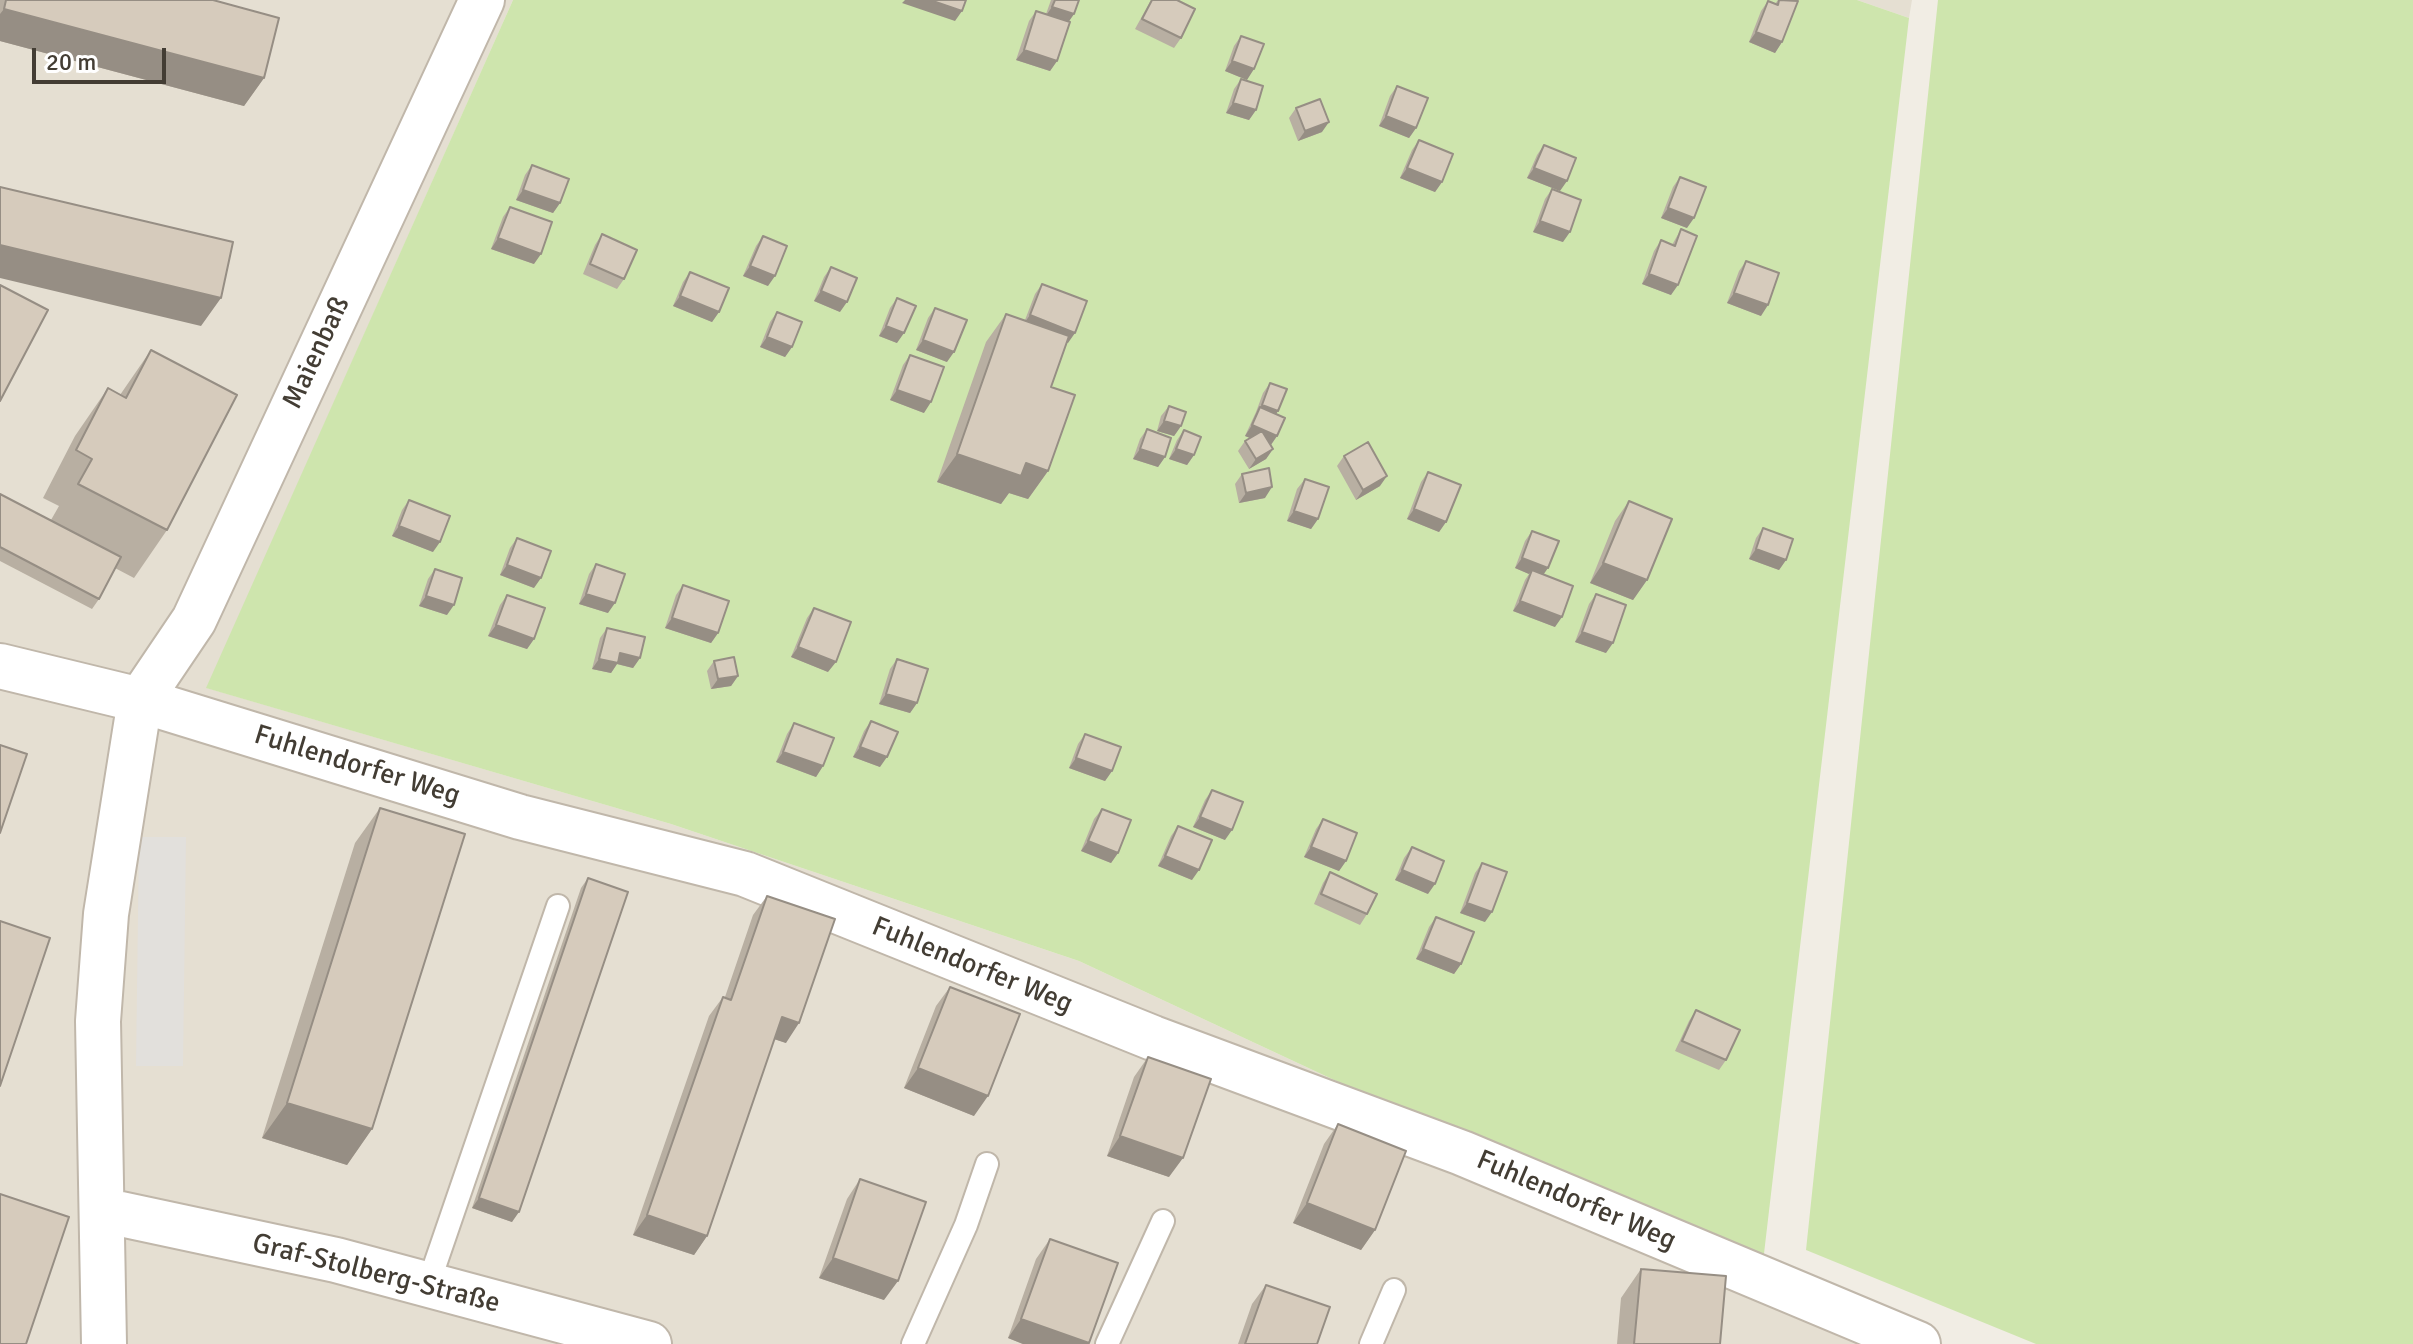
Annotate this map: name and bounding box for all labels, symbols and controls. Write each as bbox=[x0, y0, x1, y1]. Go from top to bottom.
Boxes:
scale bar bbox=[36, 32, 170, 82]
text: 20 m bbox=[46, 47, 96, 77]
street label: Maienbaß bbox=[276, 291, 358, 415]
street label: Fuhlendorfer Weg bbox=[250, 719, 464, 813]
street label: Fuhlendorfer Weg bbox=[867, 910, 1077, 1022]
street label: Fuhlendorfer Weg bbox=[1471, 1144, 1681, 1258]
street label: Graf-Stolberg-Straße bbox=[249, 1227, 503, 1321]

